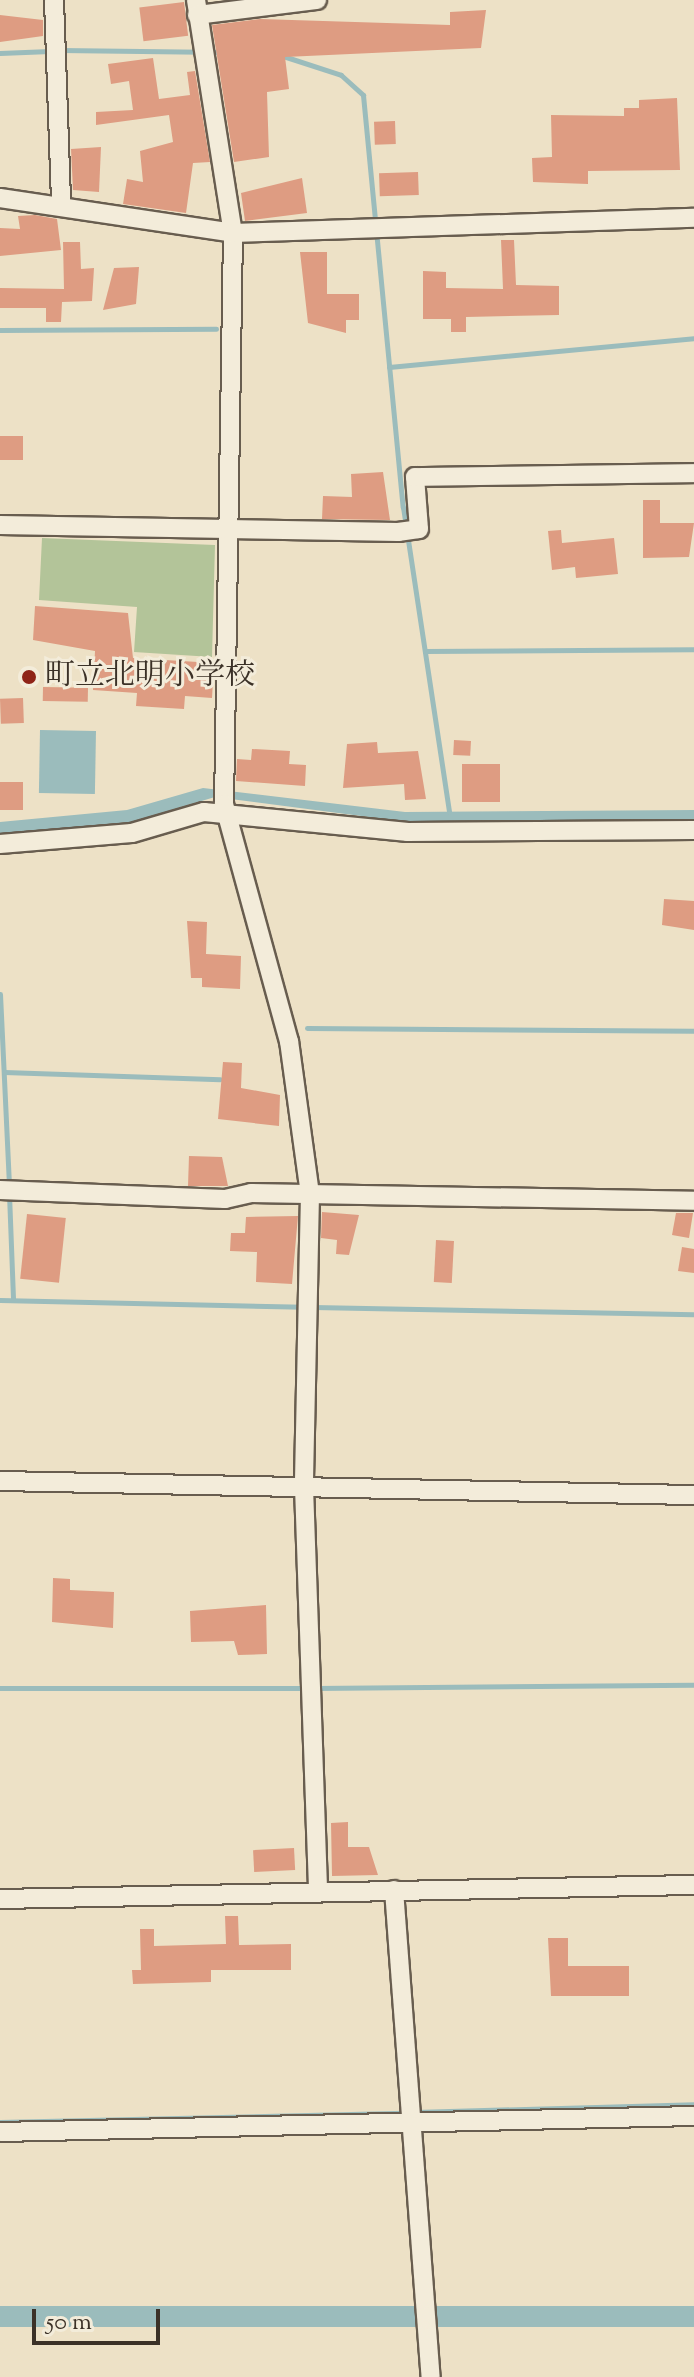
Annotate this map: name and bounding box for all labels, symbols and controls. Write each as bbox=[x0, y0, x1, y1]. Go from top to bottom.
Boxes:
place label: 町立北明小学校 bbox=[45, 659, 255, 695]
marker: 町立北明小学校 bbox=[20, 668, 38, 686]
scale bar bbox=[36, 2293, 164, 2343]
text: 50 m bbox=[46, 2306, 92, 2340]

